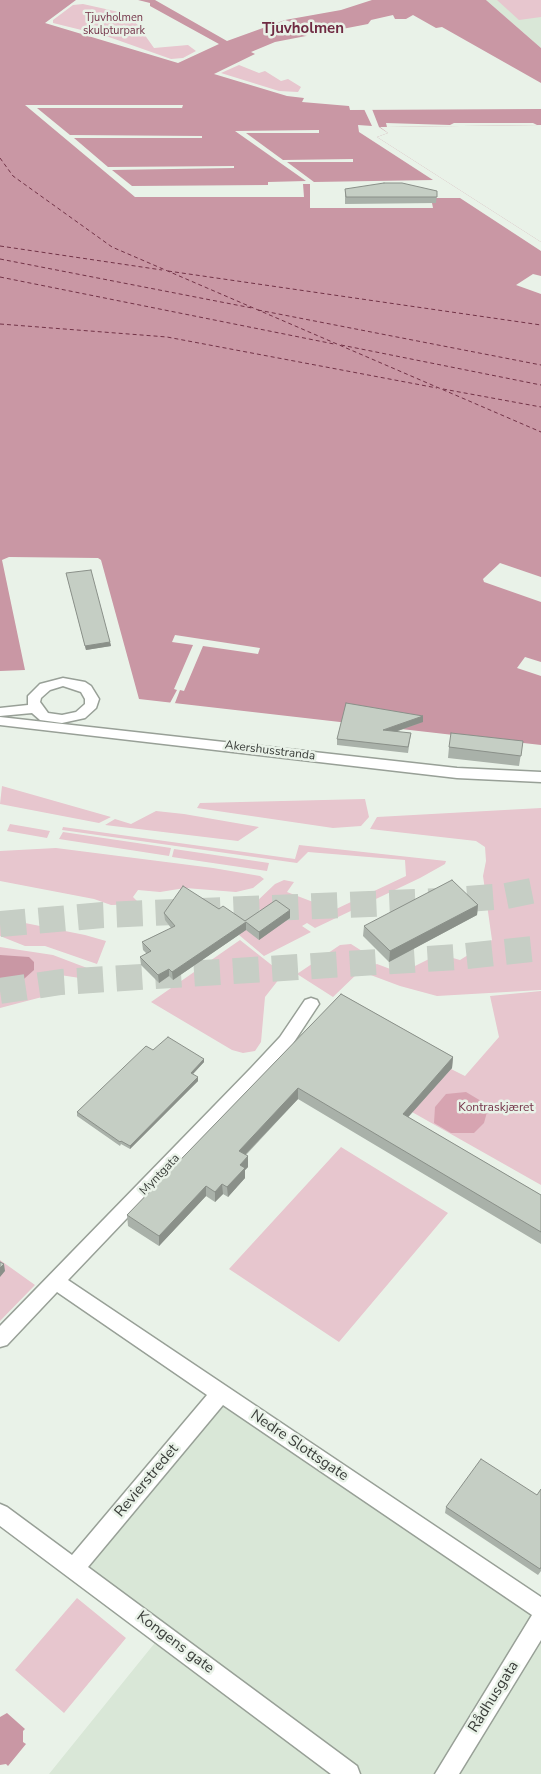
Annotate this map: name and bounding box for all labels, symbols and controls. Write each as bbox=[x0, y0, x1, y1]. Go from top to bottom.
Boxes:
park label: Tjuvholmen skulpturpark bbox=[83, 11, 145, 37]
district label: Tjuvholmen bbox=[262, 20, 344, 38]
street label: Akershusstranda bbox=[224, 738, 316, 764]
park label: Kontraskjæret bbox=[458, 1101, 534, 1115]
street label: Myntgata bbox=[137, 1152, 183, 1198]
street label: Nedre Slottsgate bbox=[247, 1407, 351, 1485]
street label: Revierstredet bbox=[111, 1441, 183, 1521]
street label: Kongens gate bbox=[133, 1608, 217, 1678]
street label: Rådhusgata bbox=[465, 1658, 523, 1736]

